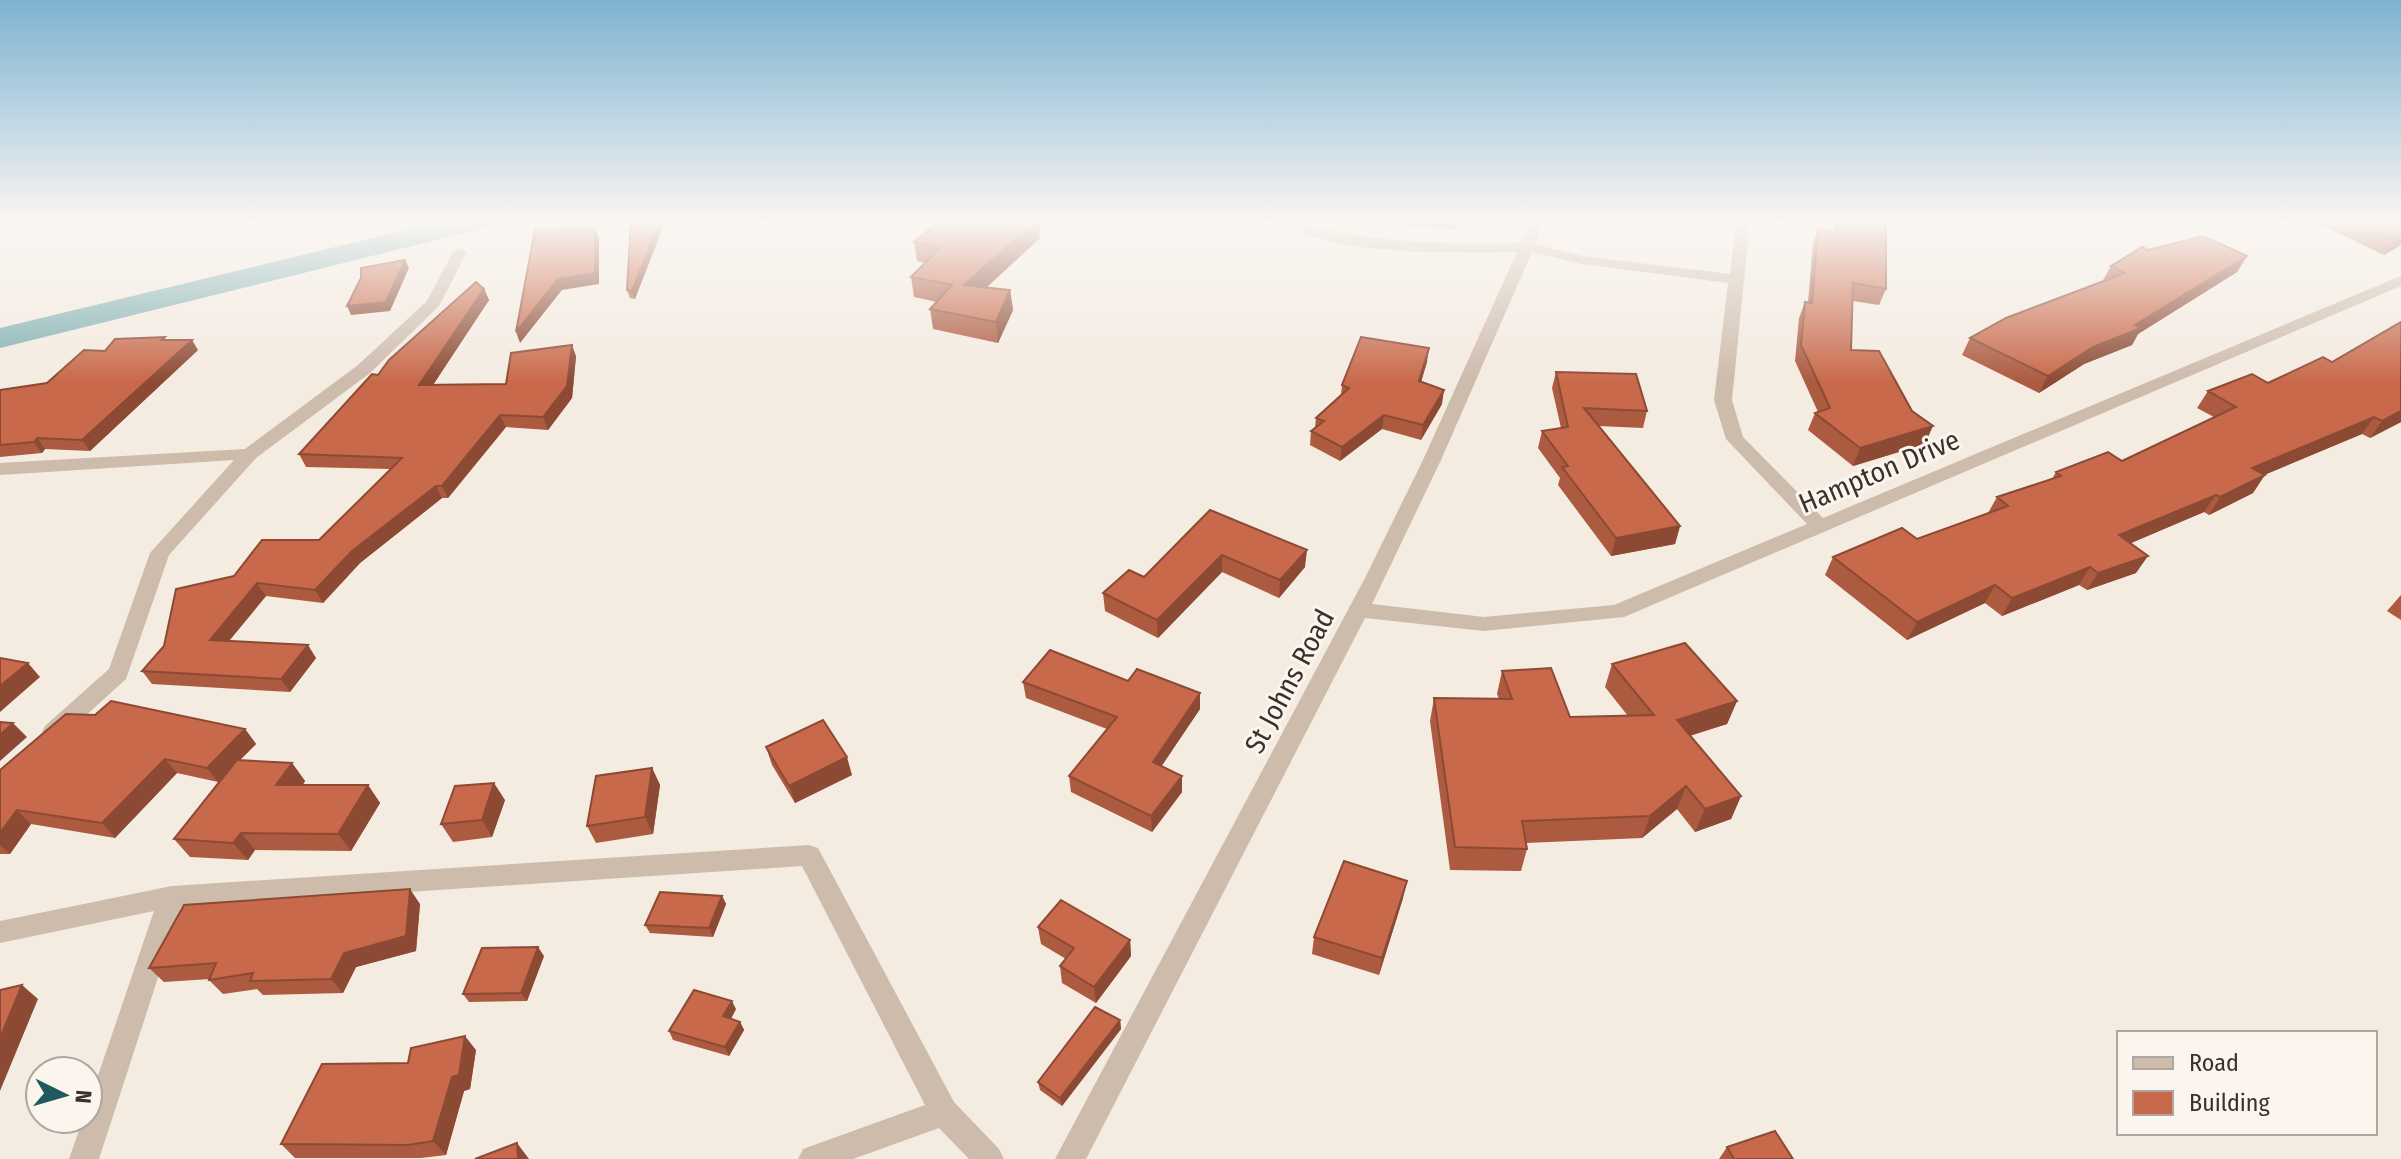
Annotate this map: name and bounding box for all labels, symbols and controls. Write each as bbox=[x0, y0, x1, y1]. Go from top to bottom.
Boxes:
street label: Hampton Drive bbox=[1794, 423, 1964, 520]
street label: St Johns Road bbox=[1238, 604, 1341, 759]
legend bbox=[2117, 1031, 2377, 1135]
text: Road bbox=[2189, 1049, 2239, 1077]
north arrow bbox=[24, 1055, 104, 1135]
text: N bbox=[69, 1089, 97, 1104]
text: Building bbox=[2189, 1089, 2271, 1117]

